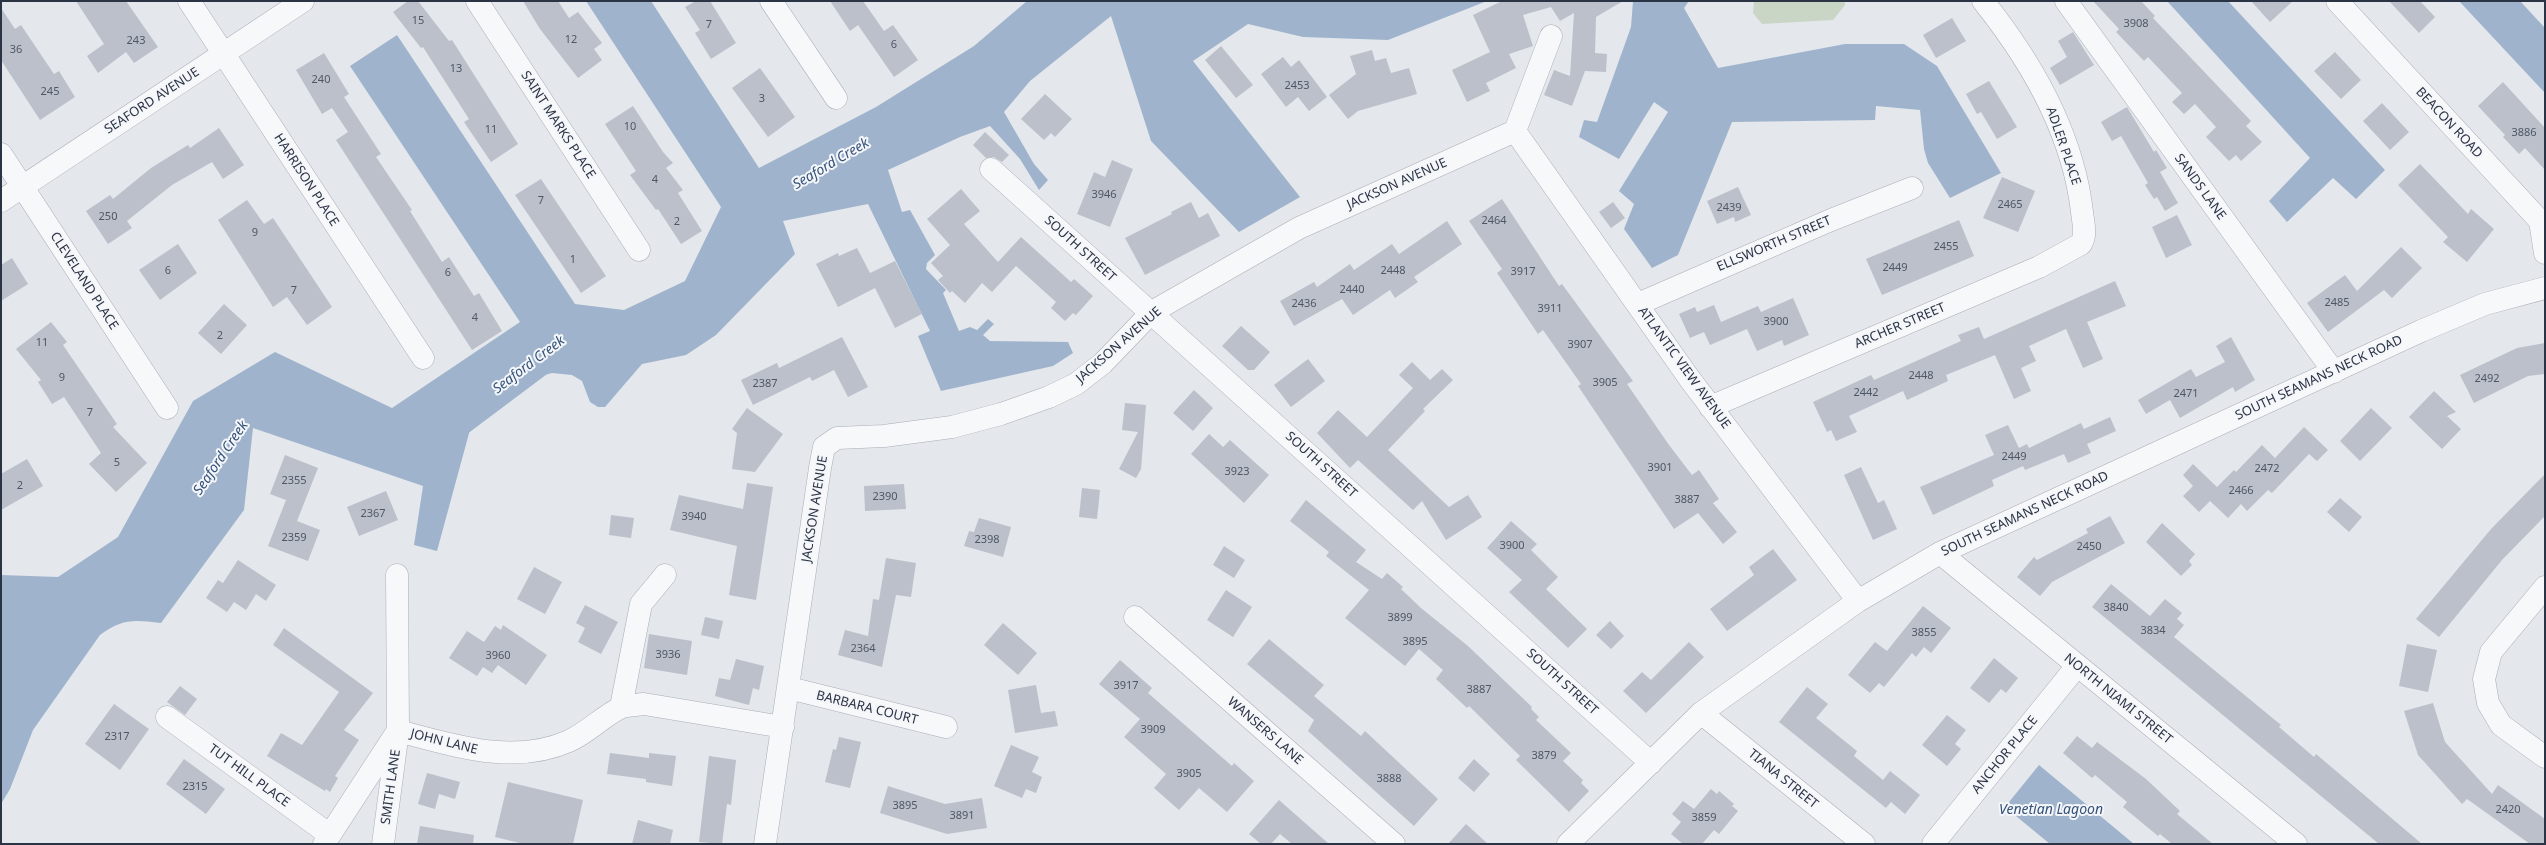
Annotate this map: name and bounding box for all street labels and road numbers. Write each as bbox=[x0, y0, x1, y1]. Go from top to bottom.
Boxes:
street label: SEAFORD AVENUE bbox=[102, 65, 202, 137]
street label: SAINT MARKS PLACE bbox=[517, 68, 599, 182]
street label: BEACON ROAD bbox=[2412, 84, 2486, 162]
street label: ADLER PLACE bbox=[2042, 105, 2084, 187]
street label: HARRISON PLACE bbox=[270, 131, 342, 229]
street label: SANDS LANE bbox=[2171, 151, 2229, 223]
street label: JACKSON AVENUE bbox=[1345, 155, 1449, 213]
street label: SOUTH STREET bbox=[1041, 213, 1119, 285]
street label: ELLSWORTH STREET bbox=[1715, 213, 1833, 275]
street label: CLEVELAND PLACE bbox=[47, 229, 121, 333]
street label: ARCHER STREET bbox=[1852, 300, 1948, 352]
street label: JACKSON AVENUE bbox=[1073, 304, 1165, 386]
street label: ATLANTIC VIEW AVENUE bbox=[1634, 304, 1734, 432]
street label: SOUTH SEAMANS NECK ROAD bbox=[2233, 332, 2405, 424]
street label: SOUTH STREET bbox=[1282, 429, 1360, 501]
street label: JACKSON AVENUE bbox=[799, 455, 831, 563]
street label: SOUTH SEAMANS NECK ROAD bbox=[1939, 468, 2111, 560]
street label: SOUTH STREET bbox=[1523, 646, 1601, 718]
street label: NORTH NIAMI STREET bbox=[2061, 651, 2175, 747]
street label: BARBARA COURT bbox=[815, 688, 919, 728]
street label: WANSERS LANE bbox=[1224, 694, 1306, 768]
street label: ANCHOR PLACE bbox=[1969, 713, 2041, 797]
street label: JOHN LANE bbox=[409, 726, 479, 758]
street label: TUT HILL PLACE bbox=[205, 741, 293, 811]
street label: TIANA STREET bbox=[1745, 746, 1821, 812]
street label: SMITH LANE bbox=[378, 748, 404, 826]

